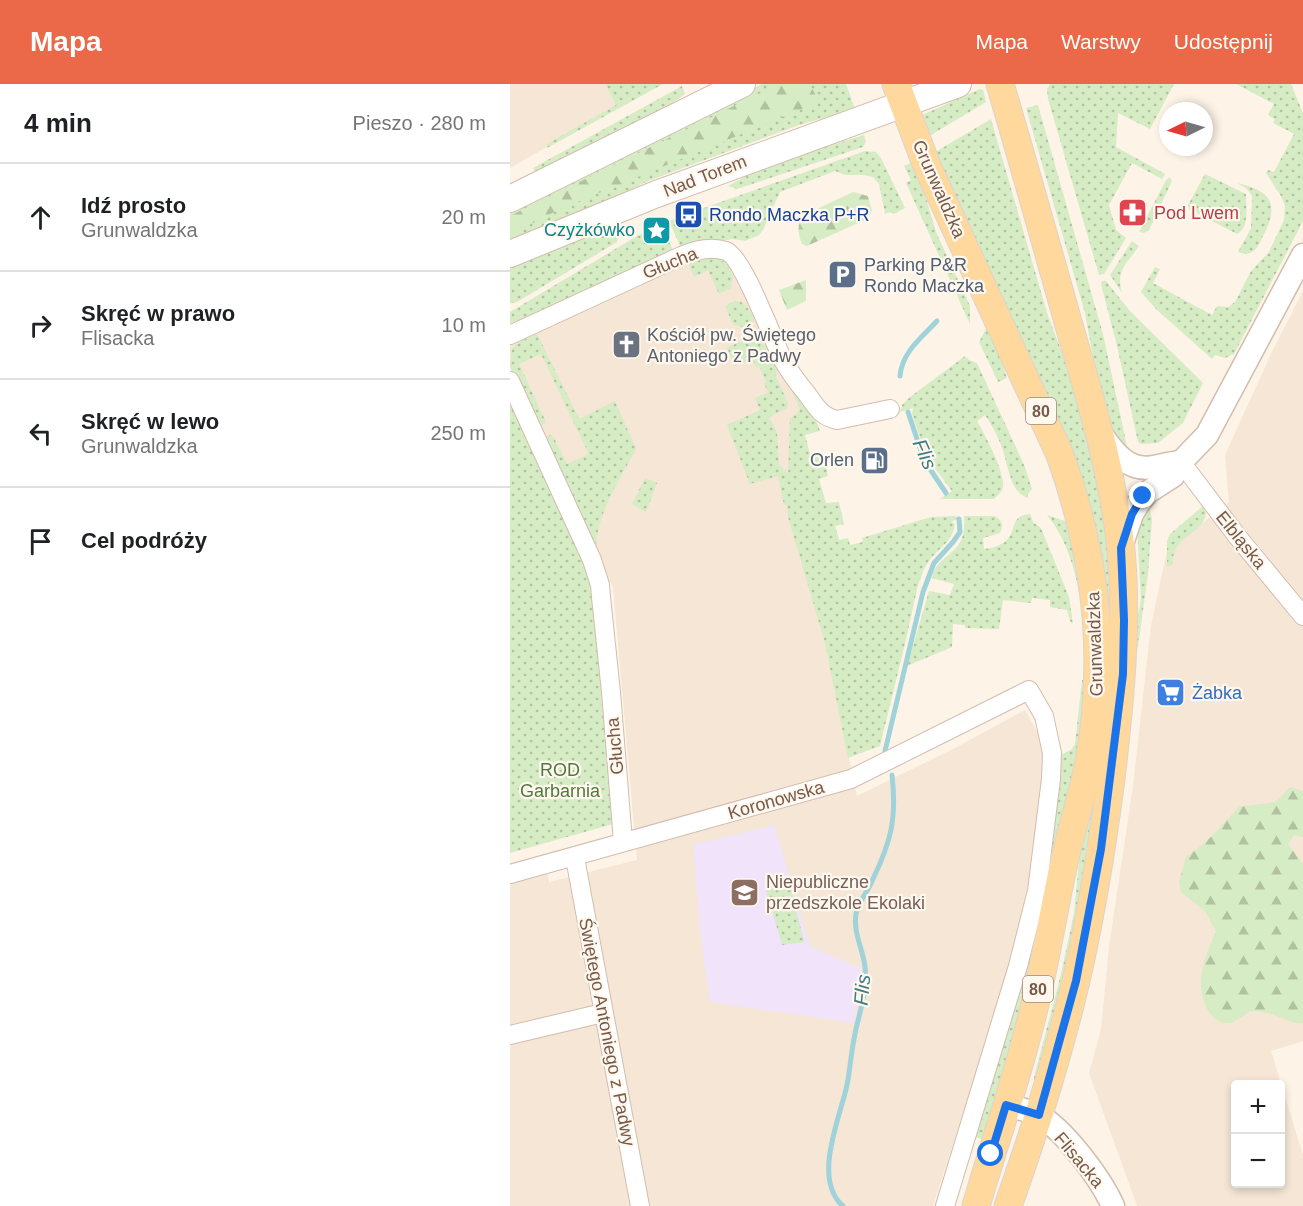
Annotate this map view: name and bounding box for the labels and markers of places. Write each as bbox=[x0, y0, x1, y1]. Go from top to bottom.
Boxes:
pharmacy icon: Pod Lwem bbox=[1117, 197, 1149, 229]
bus stop icon: Rondo Maczka P+R bbox=[672, 199, 704, 231]
place label: Pod Lwem bbox=[1154, 203, 1239, 223]
place label: Rondo Maczka P+R bbox=[709, 205, 870, 225]
place icon: Czyżkówko bbox=[640, 214, 672, 246]
place label: Czyżkówko bbox=[544, 220, 635, 240]
place label: Parking P&R Rondo Maczka bbox=[864, 255, 985, 296]
parking icon: Parking P&R Rondo Maczka bbox=[827, 259, 859, 291]
place label: Kościół pw. Świętego Antoniego z Padwy bbox=[647, 324, 816, 366]
church icon: Kościół pw. Świętego Antoniego z Padwy bbox=[610, 329, 642, 361]
fuel station icon: Orlen bbox=[859, 444, 891, 476]
place label: Orlen bbox=[810, 450, 854, 470]
supermarket icon: Żabka bbox=[1155, 677, 1187, 709]
place label: Żabka bbox=[1192, 683, 1243, 703]
place label: Niepubliczne przedszkole Ekolaki bbox=[766, 872, 925, 913]
school or university icon: Niepubliczne przedszkole Ekolaki bbox=[729, 876, 761, 908]

